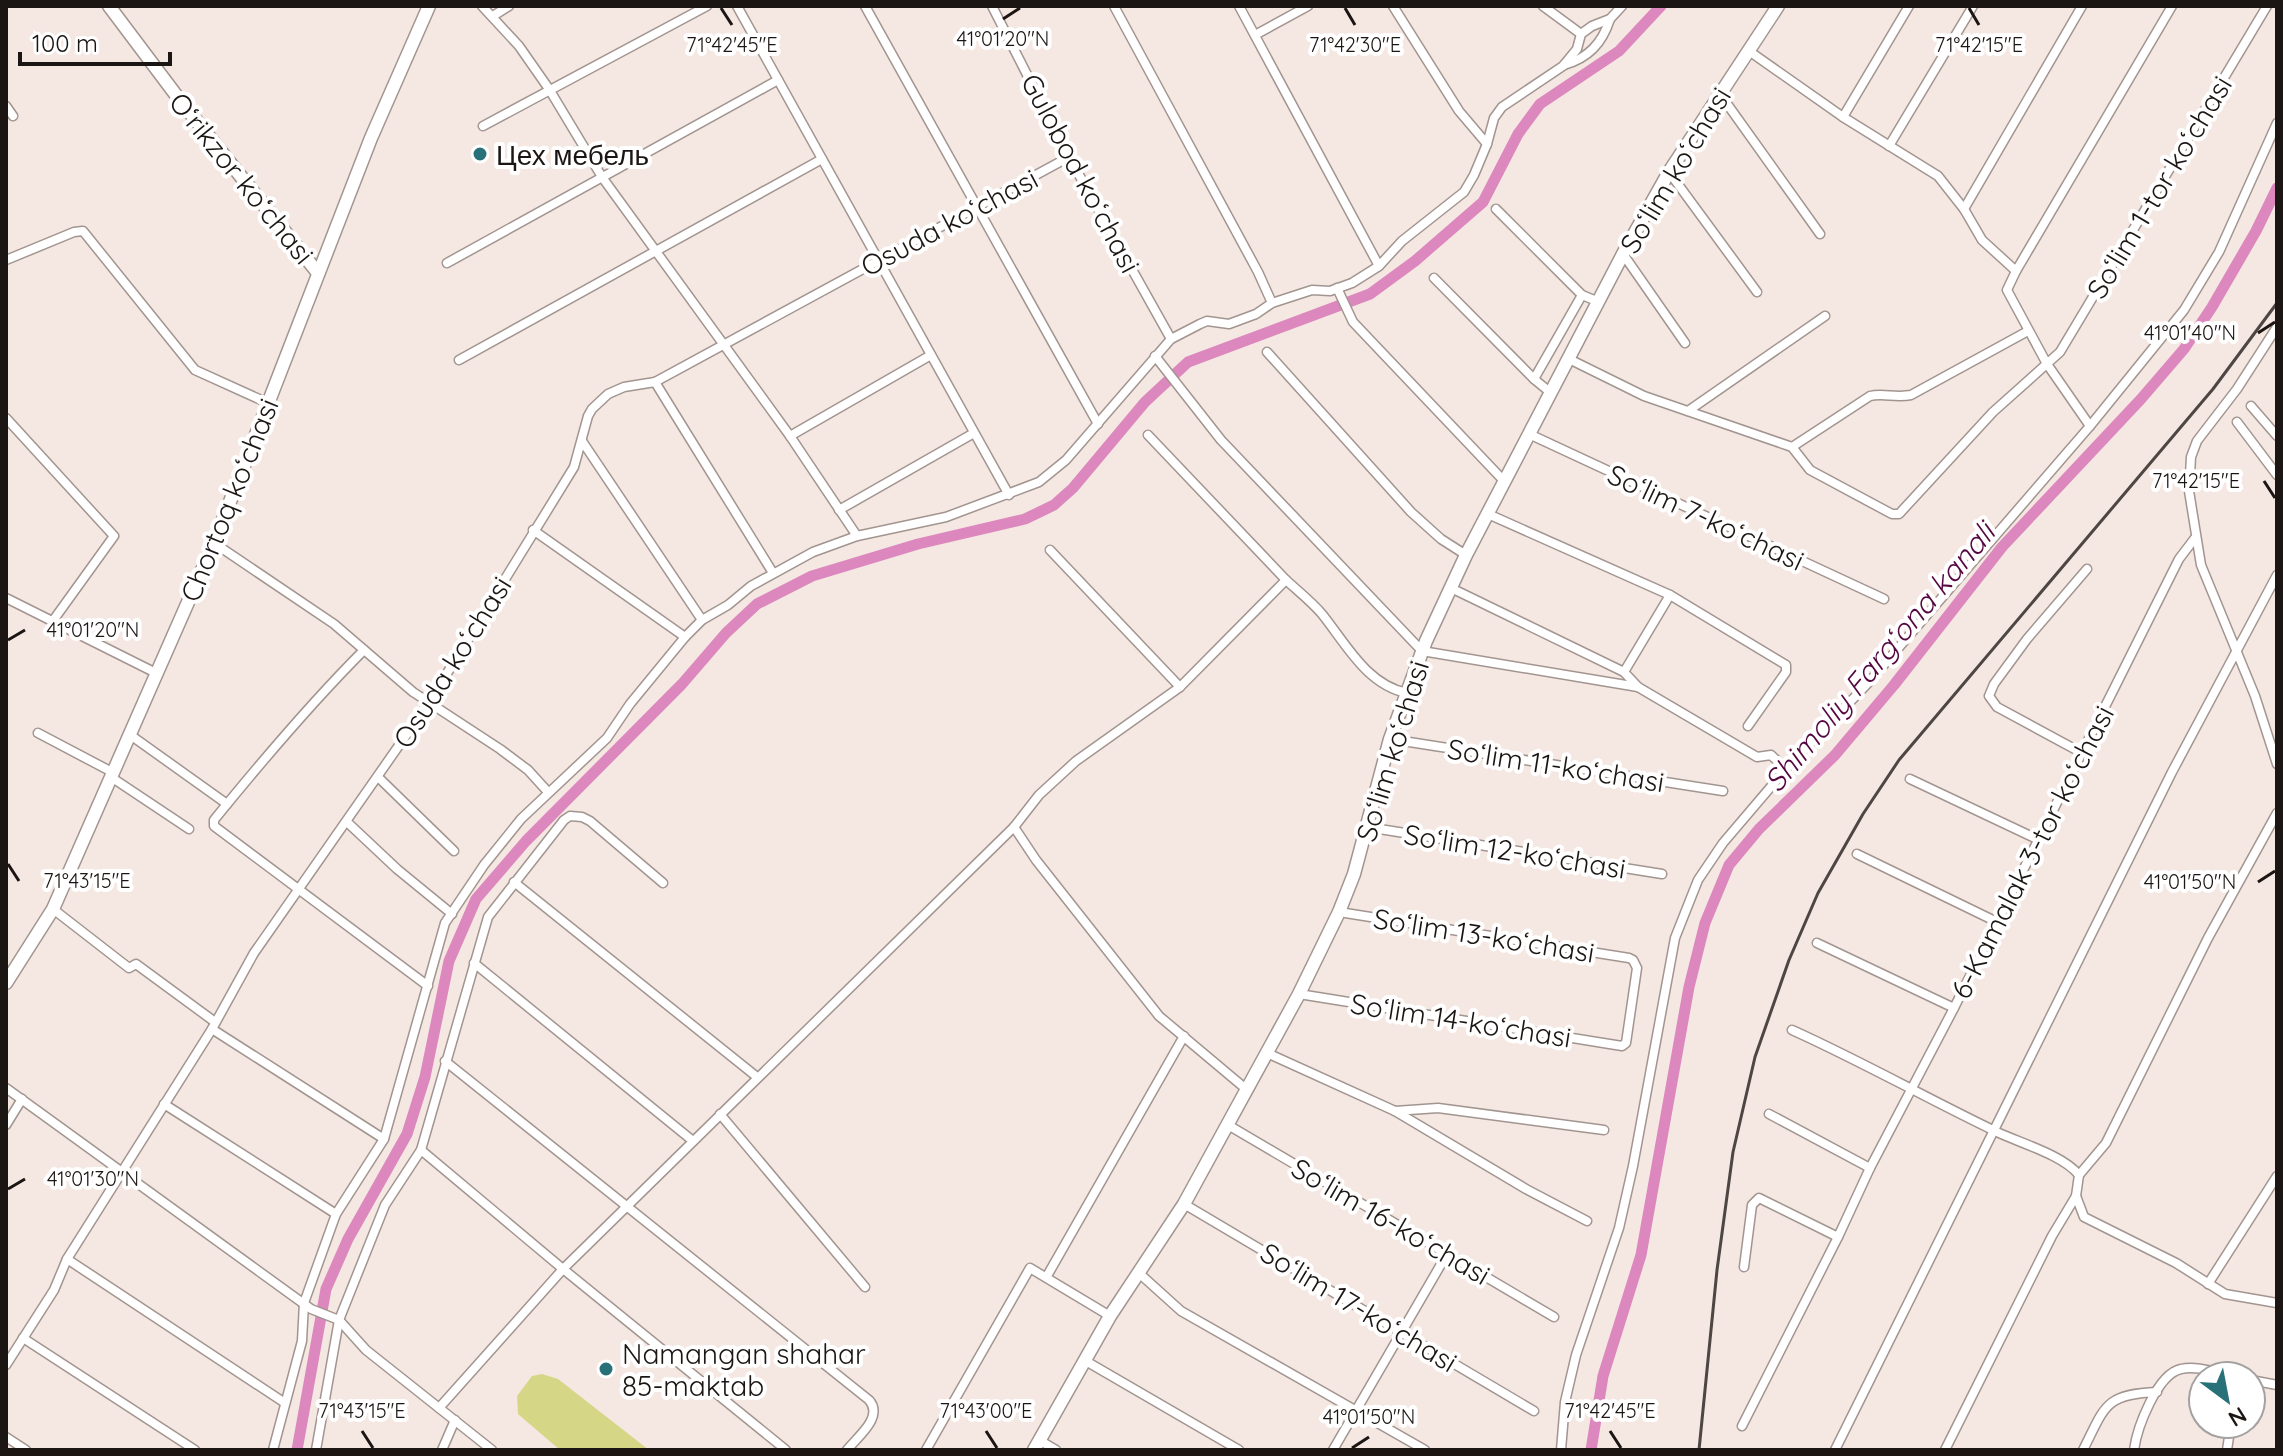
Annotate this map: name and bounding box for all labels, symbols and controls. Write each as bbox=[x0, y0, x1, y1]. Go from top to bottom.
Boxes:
scale bar bbox=[20, 16, 170, 66]
text: 41°01'20"N bbox=[957, 26, 1049, 51]
text: 100 m bbox=[32, 28, 98, 58]
text: 71°42'45"E bbox=[686, 32, 778, 57]
text: 71°42'30"E bbox=[1309, 32, 1401, 57]
text: 71°42'15"E bbox=[1935, 32, 2023, 57]
street label: Gulobod koʻchasi bbox=[1014, 68, 1148, 278]
street label: Soʻlim 1-tor koʻchasi bbox=[2079, 69, 2239, 305]
street label: Soʻlim koʻchasi bbox=[1612, 81, 1738, 259]
street label: Oʻrikzor koʻchasi bbox=[162, 85, 322, 271]
place label: Цех мебель bbox=[496, 137, 649, 172]
marker: Цех мебель bbox=[471, 145, 489, 163]
street label: Osuda koʻchasi bbox=[854, 161, 1044, 283]
text: 41°01'40"N bbox=[2144, 320, 2236, 345]
street label: Chortoq koʻchasi bbox=[172, 393, 286, 607]
street label: Soʻlim 7-koʻchasi bbox=[1602, 456, 1810, 578]
text: 71°42'15"E bbox=[2152, 468, 2240, 493]
water label: Shimoliy Fargʻona kanali bbox=[1755, 512, 2005, 799]
street label: Osuda koʻchasi bbox=[385, 570, 519, 754]
text: 41°01'20"N bbox=[47, 617, 139, 642]
street label: Soʻlim koʻchasi bbox=[1348, 656, 1436, 846]
street label: 6-Kamalak 3-tor koʻchasi bbox=[1943, 700, 2121, 1004]
street label: Soʻlim 11-koʻchasi bbox=[1445, 731, 1667, 799]
street label: Soʻlim 12-koʻchasi bbox=[1402, 816, 1628, 886]
text: 71°43'15"E bbox=[43, 868, 131, 893]
text: 41°01'50"N bbox=[2144, 869, 2236, 894]
street label: Soʻlim 13-koʻchasi bbox=[1371, 900, 1597, 970]
street label: Soʻlim 14-koʻchasi bbox=[1348, 985, 1574, 1055]
street label: Soʻlim 16-koʻchasi bbox=[1285, 1150, 1497, 1292]
text: 41°01'30"N bbox=[47, 1166, 139, 1191]
street label: Soʻlim 17-koʻchasi bbox=[1254, 1235, 1464, 1379]
place label: Namangan shahar 85-maktab bbox=[622, 1336, 866, 1403]
marker: Namangan shahar 85-maktab bbox=[597, 1360, 615, 1378]
north arrow bbox=[2187, 1360, 2267, 1440]
text: 71°43'15"E bbox=[318, 1398, 406, 1423]
text: 71°43'00"E bbox=[940, 1398, 1032, 1423]
text: 71°42'45"E bbox=[1564, 1398, 1656, 1423]
text: N bbox=[2223, 1401, 2252, 1433]
text: 41°01'50"N bbox=[1323, 1404, 1415, 1429]

